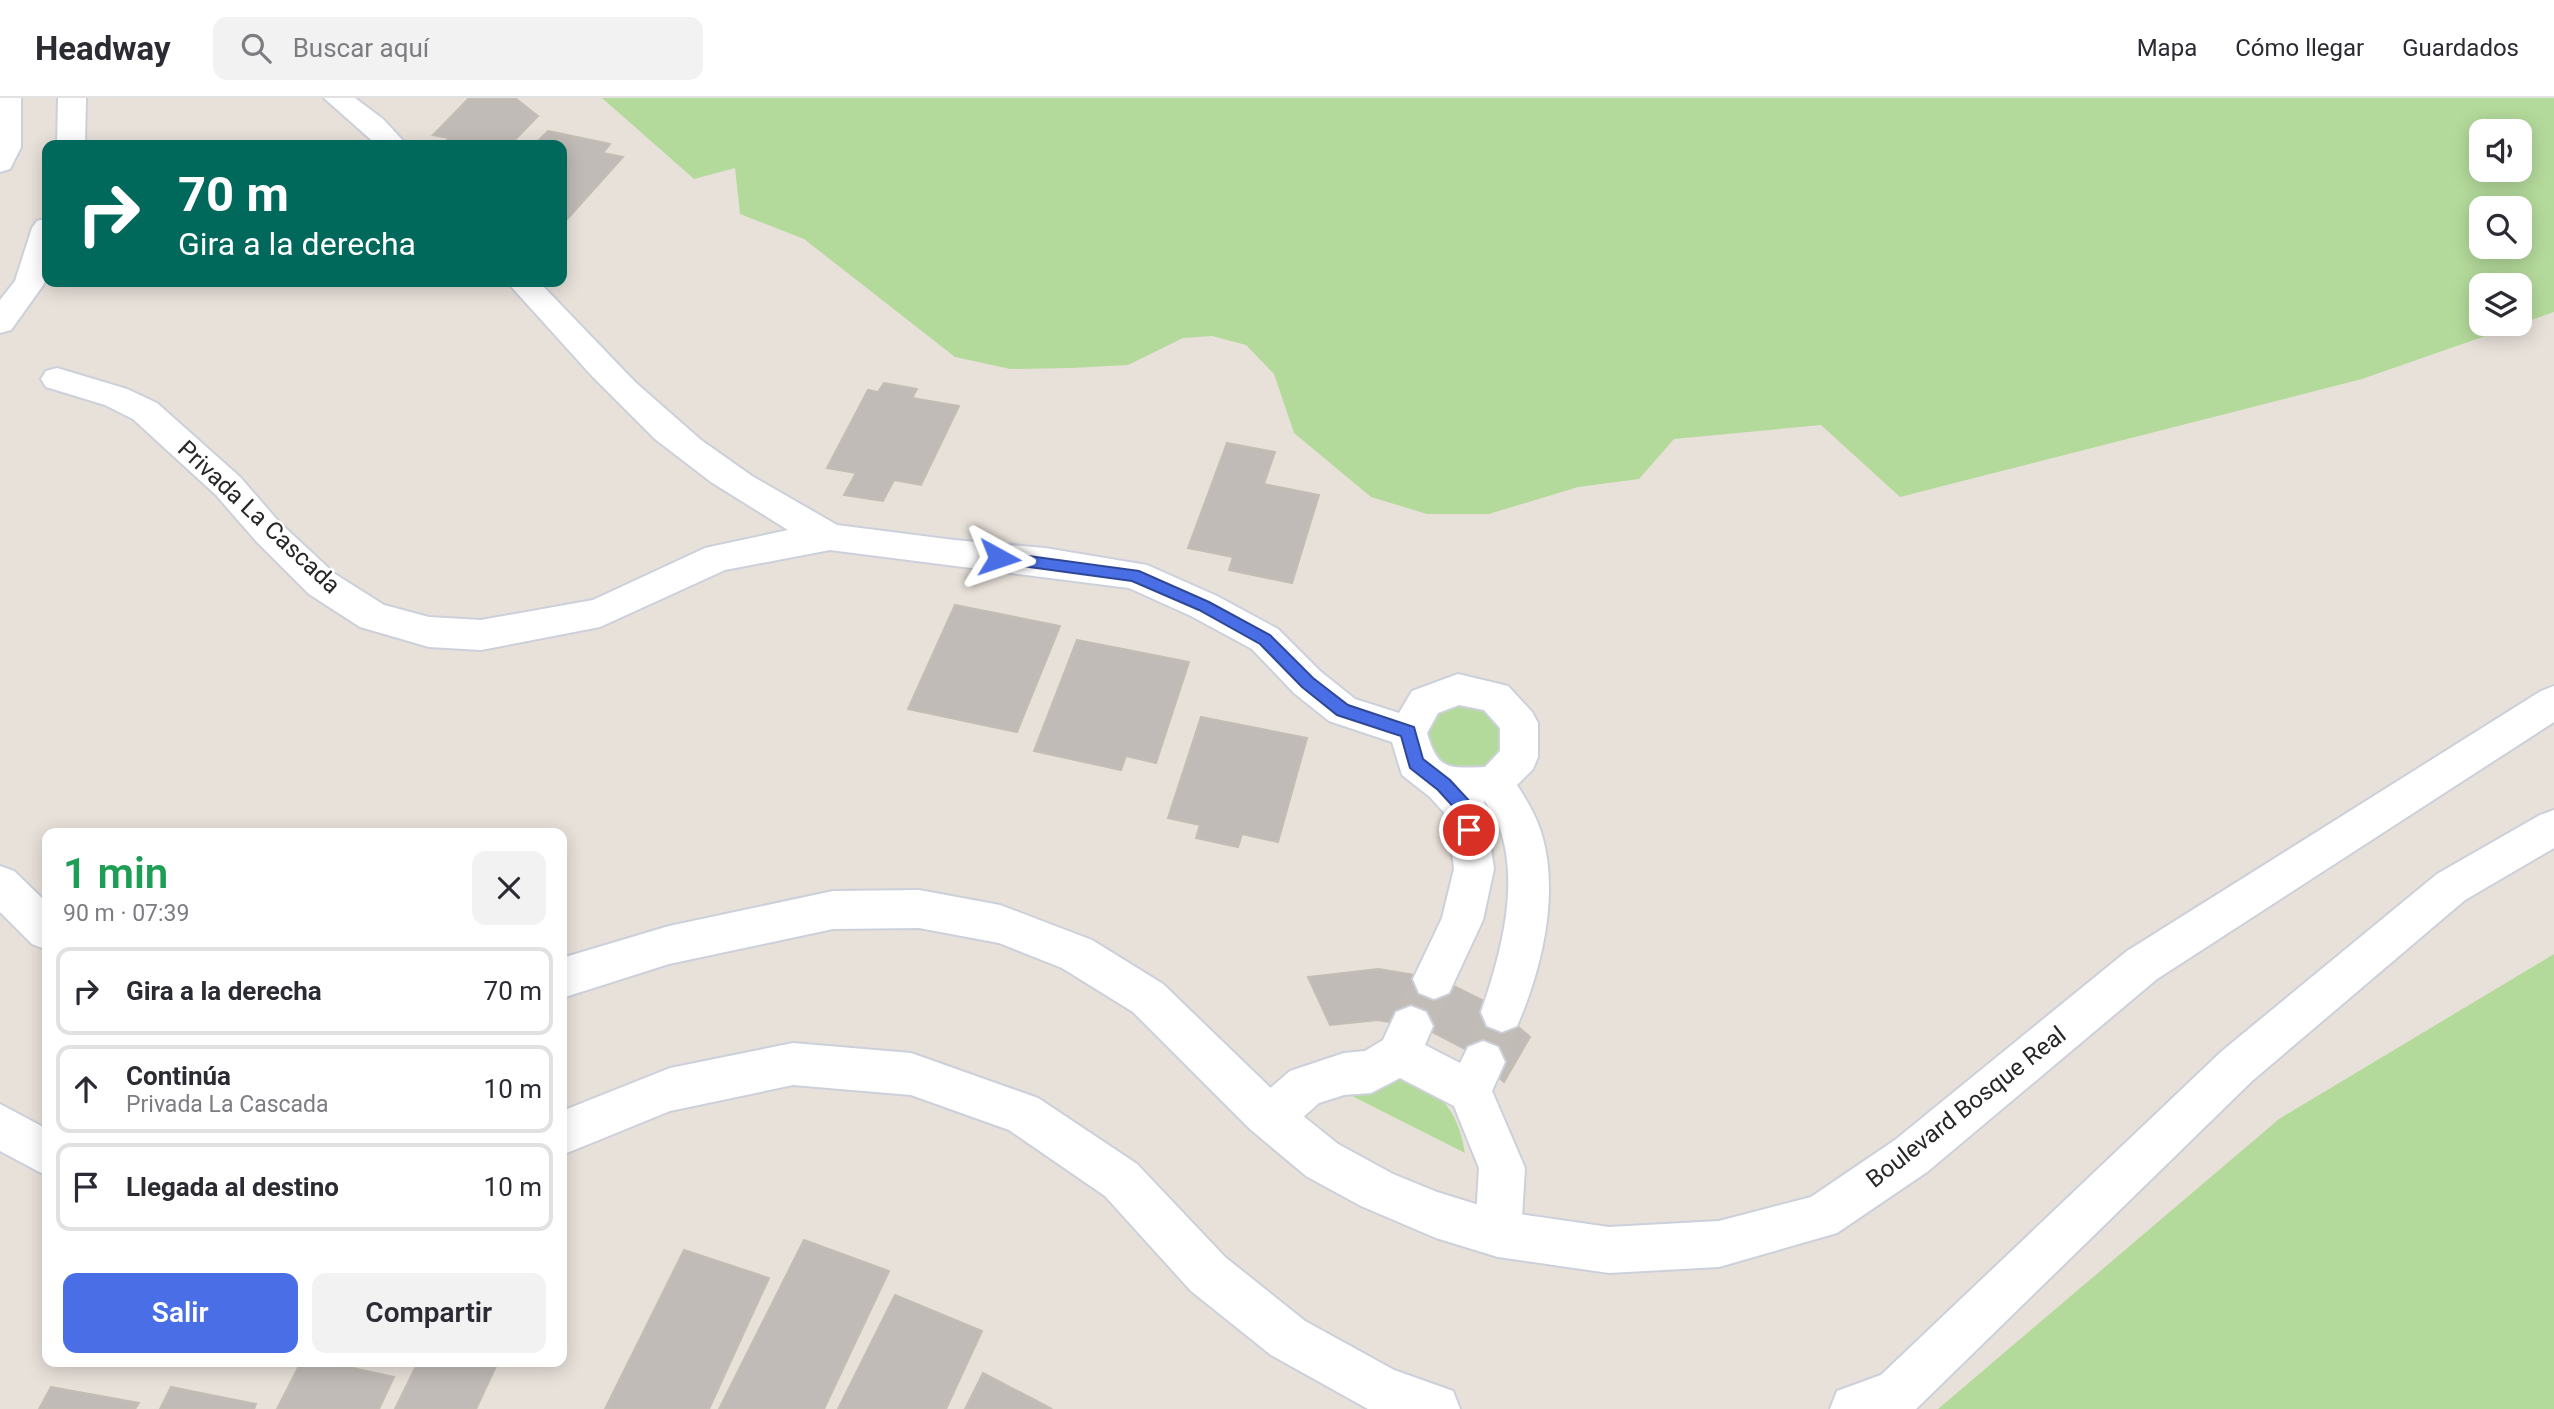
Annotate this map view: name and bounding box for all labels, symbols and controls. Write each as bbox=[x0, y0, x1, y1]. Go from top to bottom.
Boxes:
search box bbox=[213, 17, 703, 80]
text: Headway bbox=[35, 29, 171, 68]
icon: search bbox=[237, 29, 275, 67]
text: Buscar aquí bbox=[293, 33, 429, 63]
text: Mapa bbox=[2137, 34, 2197, 62]
text: Cómo llegar bbox=[2235, 34, 2364, 62]
text: Guardados bbox=[2402, 34, 2519, 62]
map controls bbox=[2469, 119, 2532, 336]
button: sound bbox=[2469, 119, 2532, 182]
text: 70 m bbox=[178, 166, 289, 223]
icon: right bbox=[63, 168, 154, 259]
button: search bbox=[2469, 196, 2532, 259]
text: Gira a la derecha bbox=[178, 225, 416, 263]
button: layers bbox=[2469, 273, 2532, 336]
street label: Privada La Cascada bbox=[172, 435, 346, 599]
position arrow bbox=[962, 521, 1036, 595]
pin bbox=[1439, 800, 1499, 860]
icon: arrive bbox=[1450, 811, 1488, 849]
text: 1 min bbox=[63, 849, 168, 898]
button: close bbox=[472, 851, 546, 925]
text: 90 m · 07:39 bbox=[63, 900, 189, 927]
icon: right bbox=[67, 972, 105, 1010]
text: Gira a la derecha bbox=[126, 976, 322, 1006]
text: 70 m bbox=[484, 976, 542, 1006]
street label: Boulevard Bosque Real bbox=[1861, 1020, 2071, 1194]
text: Continúa bbox=[126, 1061, 231, 1091]
icon: ahead bbox=[67, 1070, 105, 1108]
text: 10 m bbox=[484, 1074, 542, 1104]
text: Privada La Cascada bbox=[126, 1091, 329, 1118]
icon: arrive bbox=[67, 1168, 105, 1206]
text: Llegada al destino bbox=[126, 1172, 339, 1202]
text: 10 m bbox=[484, 1172, 542, 1202]
button: Salir bbox=[63, 1273, 298, 1353]
button: Compartir bbox=[312, 1273, 546, 1353]

